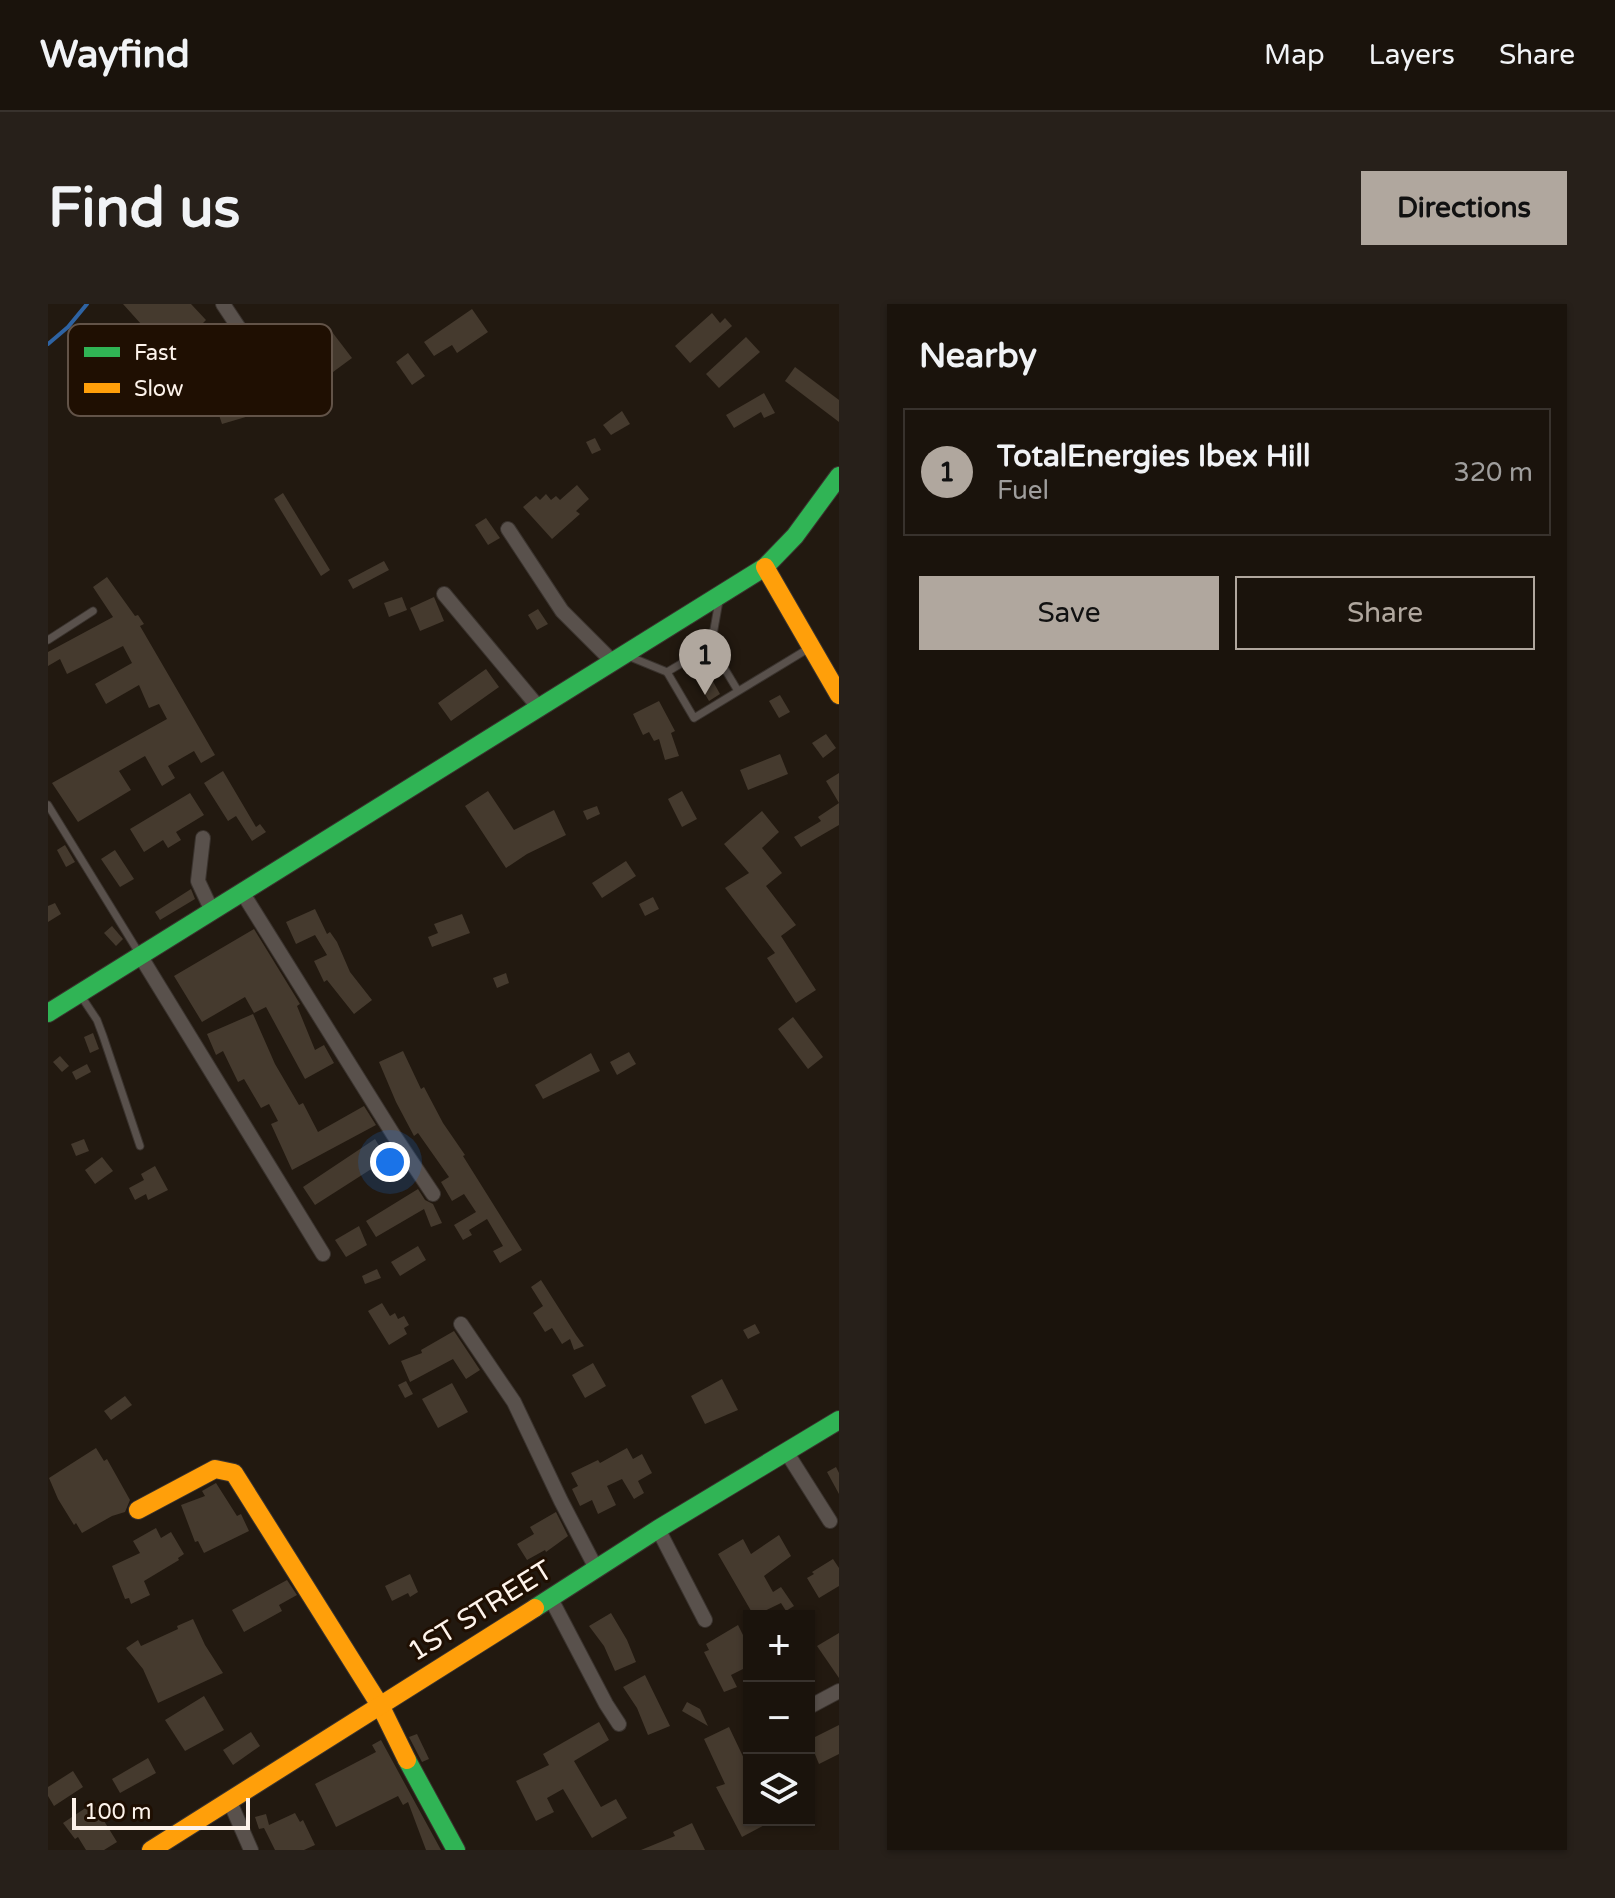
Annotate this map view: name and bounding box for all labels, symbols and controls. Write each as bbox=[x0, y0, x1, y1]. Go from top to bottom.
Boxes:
text: Wayfind bbox=[40, 32, 190, 78]
text: Map bbox=[1264, 38, 1325, 72]
text: Layers bbox=[1369, 38, 1455, 72]
text: Share bbox=[1499, 38, 1575, 72]
button: Directions bbox=[1361, 171, 1567, 245]
text: Find us bbox=[48, 175, 240, 242]
legend bbox=[68, 324, 332, 416]
text: Nearby bbox=[919, 336, 1037, 377]
text: Fast bbox=[134, 340, 177, 366]
text: Slow bbox=[134, 376, 184, 402]
text: TotalEnergies Ibex Hill bbox=[997, 438, 1311, 475]
text: 1 bbox=[939, 457, 955, 488]
text: 320 m bbox=[1453, 457, 1533, 488]
text: Fuel bbox=[997, 475, 1049, 506]
button: Save bbox=[919, 576, 1219, 650]
button: Share bbox=[1235, 576, 1535, 650]
pin: 1 bbox=[679, 629, 731, 695]
your location bbox=[370, 1142, 410, 1182]
street label: 1ST STREET bbox=[401, 1553, 559, 1669]
map controls bbox=[743, 1610, 815, 1826]
button: + bbox=[743, 1610, 815, 1682]
button: − bbox=[743, 1682, 815, 1754]
button: layers bbox=[743, 1754, 815, 1826]
scale bar bbox=[72, 1794, 250, 1830]
text: 100 m bbox=[84, 1799, 151, 1825]

